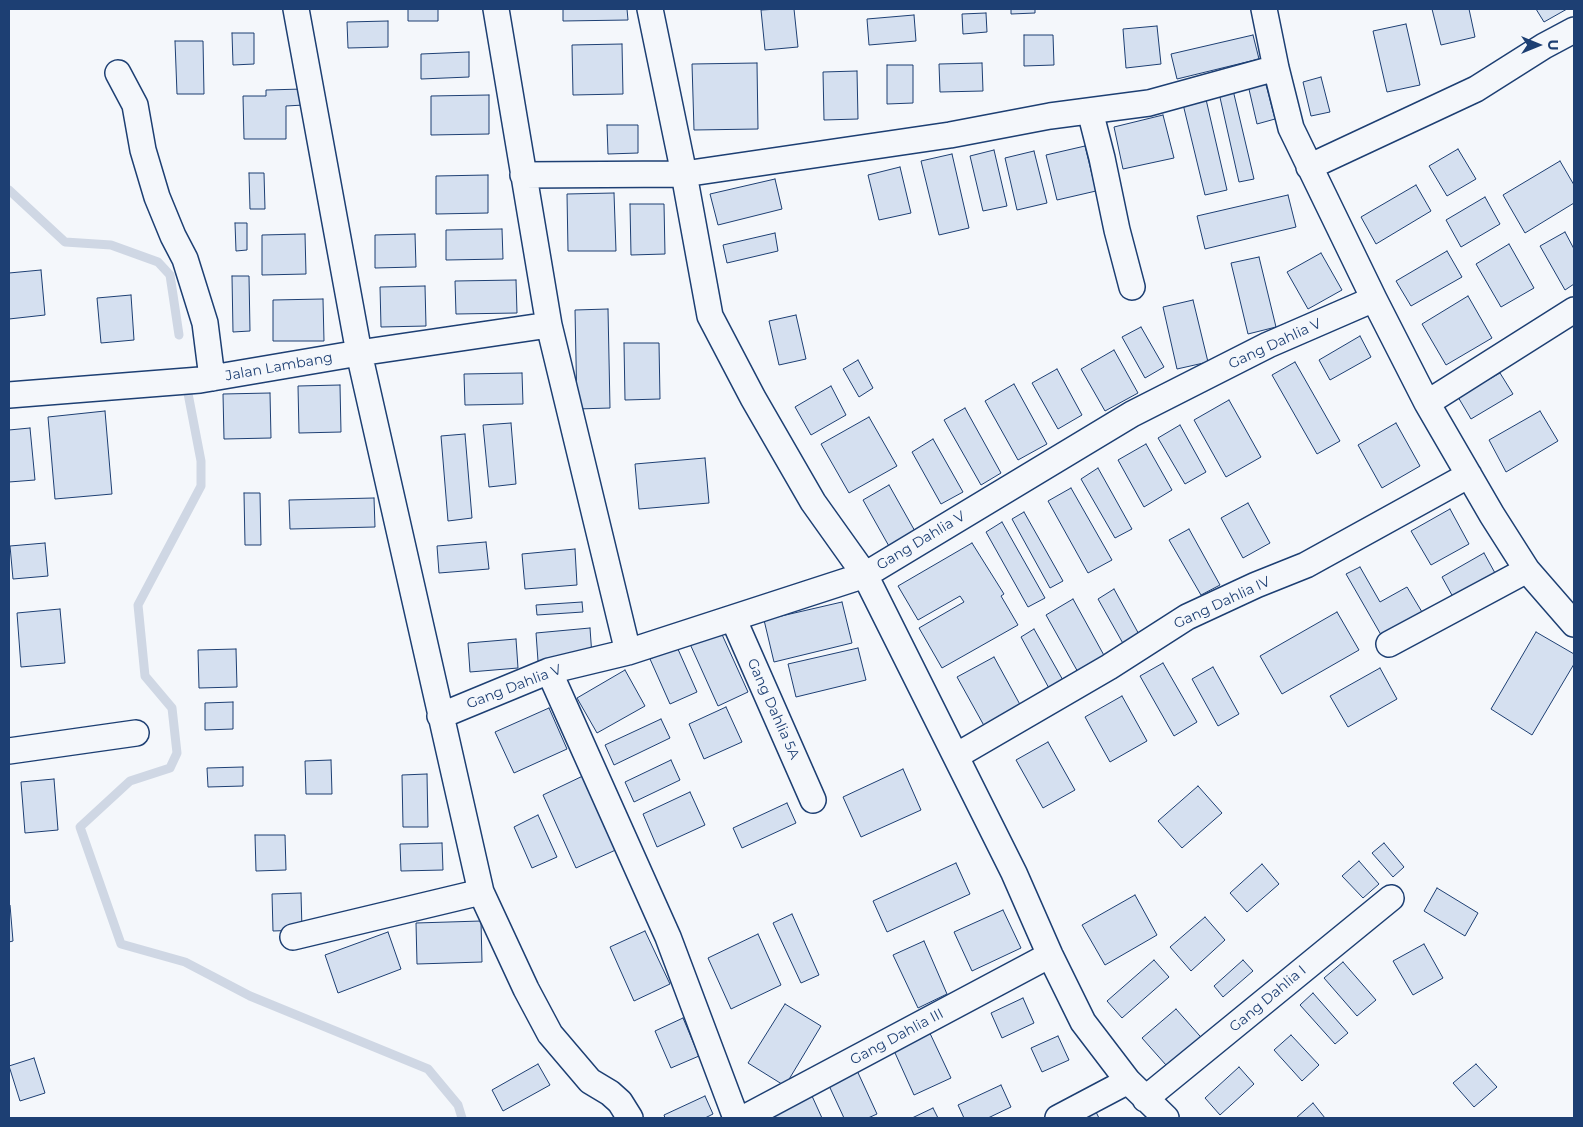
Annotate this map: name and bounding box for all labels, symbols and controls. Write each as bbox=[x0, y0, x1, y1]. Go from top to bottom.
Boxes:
north arrow bbox=[1513, 20, 1563, 70]
text: U bbox=[1544, 39, 1562, 51]
street label: Gang Dahlia V bbox=[1226, 315, 1324, 373]
street label: Jalan Lambang bbox=[224, 349, 334, 385]
street label: Gang Dahlia V bbox=[874, 508, 968, 574]
street label: Gang Dahlia IV bbox=[1171, 573, 1273, 633]
street label: Gang Dahlia 5A bbox=[743, 656, 803, 762]
street label: Gang Dahlia V bbox=[464, 661, 564, 713]
street label: Gang Dahlia I bbox=[1226, 962, 1310, 1036]
street label: Gang Dahlia III bbox=[847, 1005, 947, 1069]

